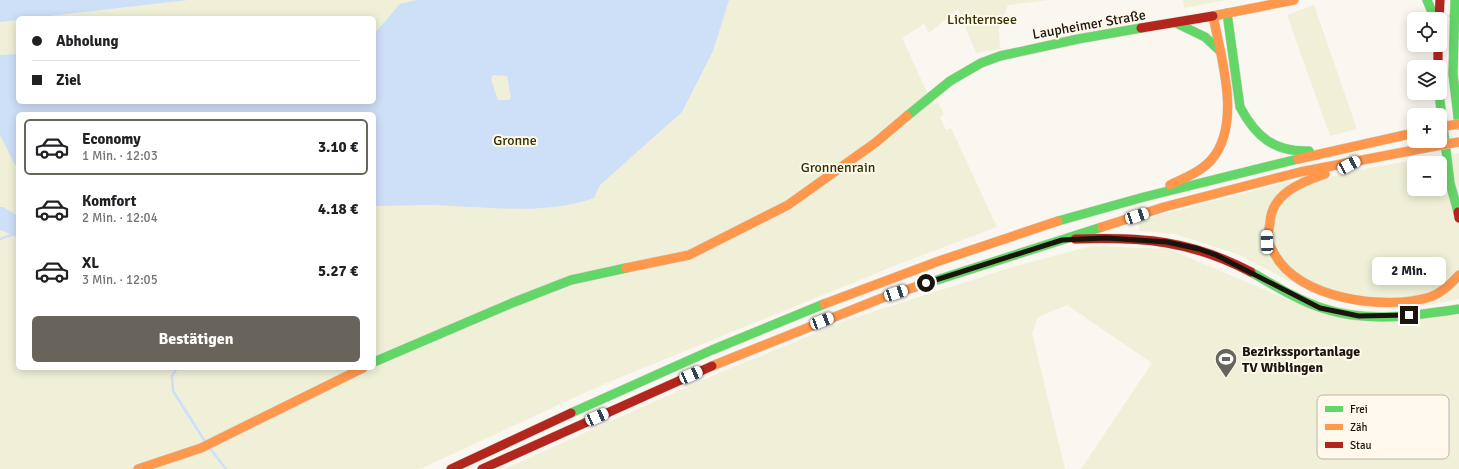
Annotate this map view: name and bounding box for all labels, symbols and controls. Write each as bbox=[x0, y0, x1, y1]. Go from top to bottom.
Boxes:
street label: Laupheimer Straße bbox=[1031, 6, 1147, 43]
park label: Lichternsee bbox=[947, 11, 1017, 28]
map controls bbox=[1407, 12, 1447, 196]
button: locate bbox=[1407, 12, 1447, 52]
text: Abholung bbox=[56, 32, 119, 50]
button: layers bbox=[1407, 60, 1447, 100]
text: Ziel bbox=[56, 71, 81, 89]
button: + bbox=[1407, 108, 1447, 148]
icon: car bbox=[34, 129, 70, 165]
text: Economy bbox=[82, 130, 141, 148]
park label: Gronne bbox=[493, 132, 537, 149]
text: 3.10 € bbox=[318, 138, 358, 156]
text: 1 Min. · 12:03 bbox=[82, 148, 158, 164]
car bbox=[1336, 154, 1362, 176]
button: − bbox=[1407, 156, 1447, 196]
park label: Gronnenrain bbox=[801, 159, 875, 176]
icon: car bbox=[34, 191, 70, 227]
text: Komfort bbox=[82, 192, 136, 210]
text: 4.18 € bbox=[318, 200, 358, 218]
car bbox=[1124, 207, 1150, 225]
text: 2 Min. · 12:04 bbox=[82, 210, 158, 226]
car bbox=[1261, 230, 1273, 254]
icon: car bbox=[34, 253, 70, 289]
text: XL bbox=[82, 254, 99, 272]
callout: 2 Min. bbox=[1372, 257, 1446, 285]
text: 5.27 € bbox=[318, 262, 358, 280]
text: 2 Min. bbox=[1391, 263, 1427, 279]
text: 3 Min. · 12:05 bbox=[82, 272, 158, 288]
route start bbox=[917, 274, 935, 292]
car bbox=[883, 284, 909, 302]
route end bbox=[1400, 306, 1418, 324]
car bbox=[809, 311, 835, 331]
button: Bestätigen bbox=[32, 316, 360, 362]
place label: Bezirkssportanlage TV Wiblingen bbox=[1242, 343, 1360, 376]
sports icon: Bezirkssportanlage TV Wiblingen bbox=[1213, 346, 1239, 379]
car bbox=[678, 365, 704, 385]
legend bbox=[1317, 395, 1449, 459]
text: Frei bbox=[1350, 403, 1368, 416]
car bbox=[584, 407, 610, 427]
text: Zäh bbox=[1350, 421, 1368, 434]
text: Stau bbox=[1350, 439, 1372, 452]

